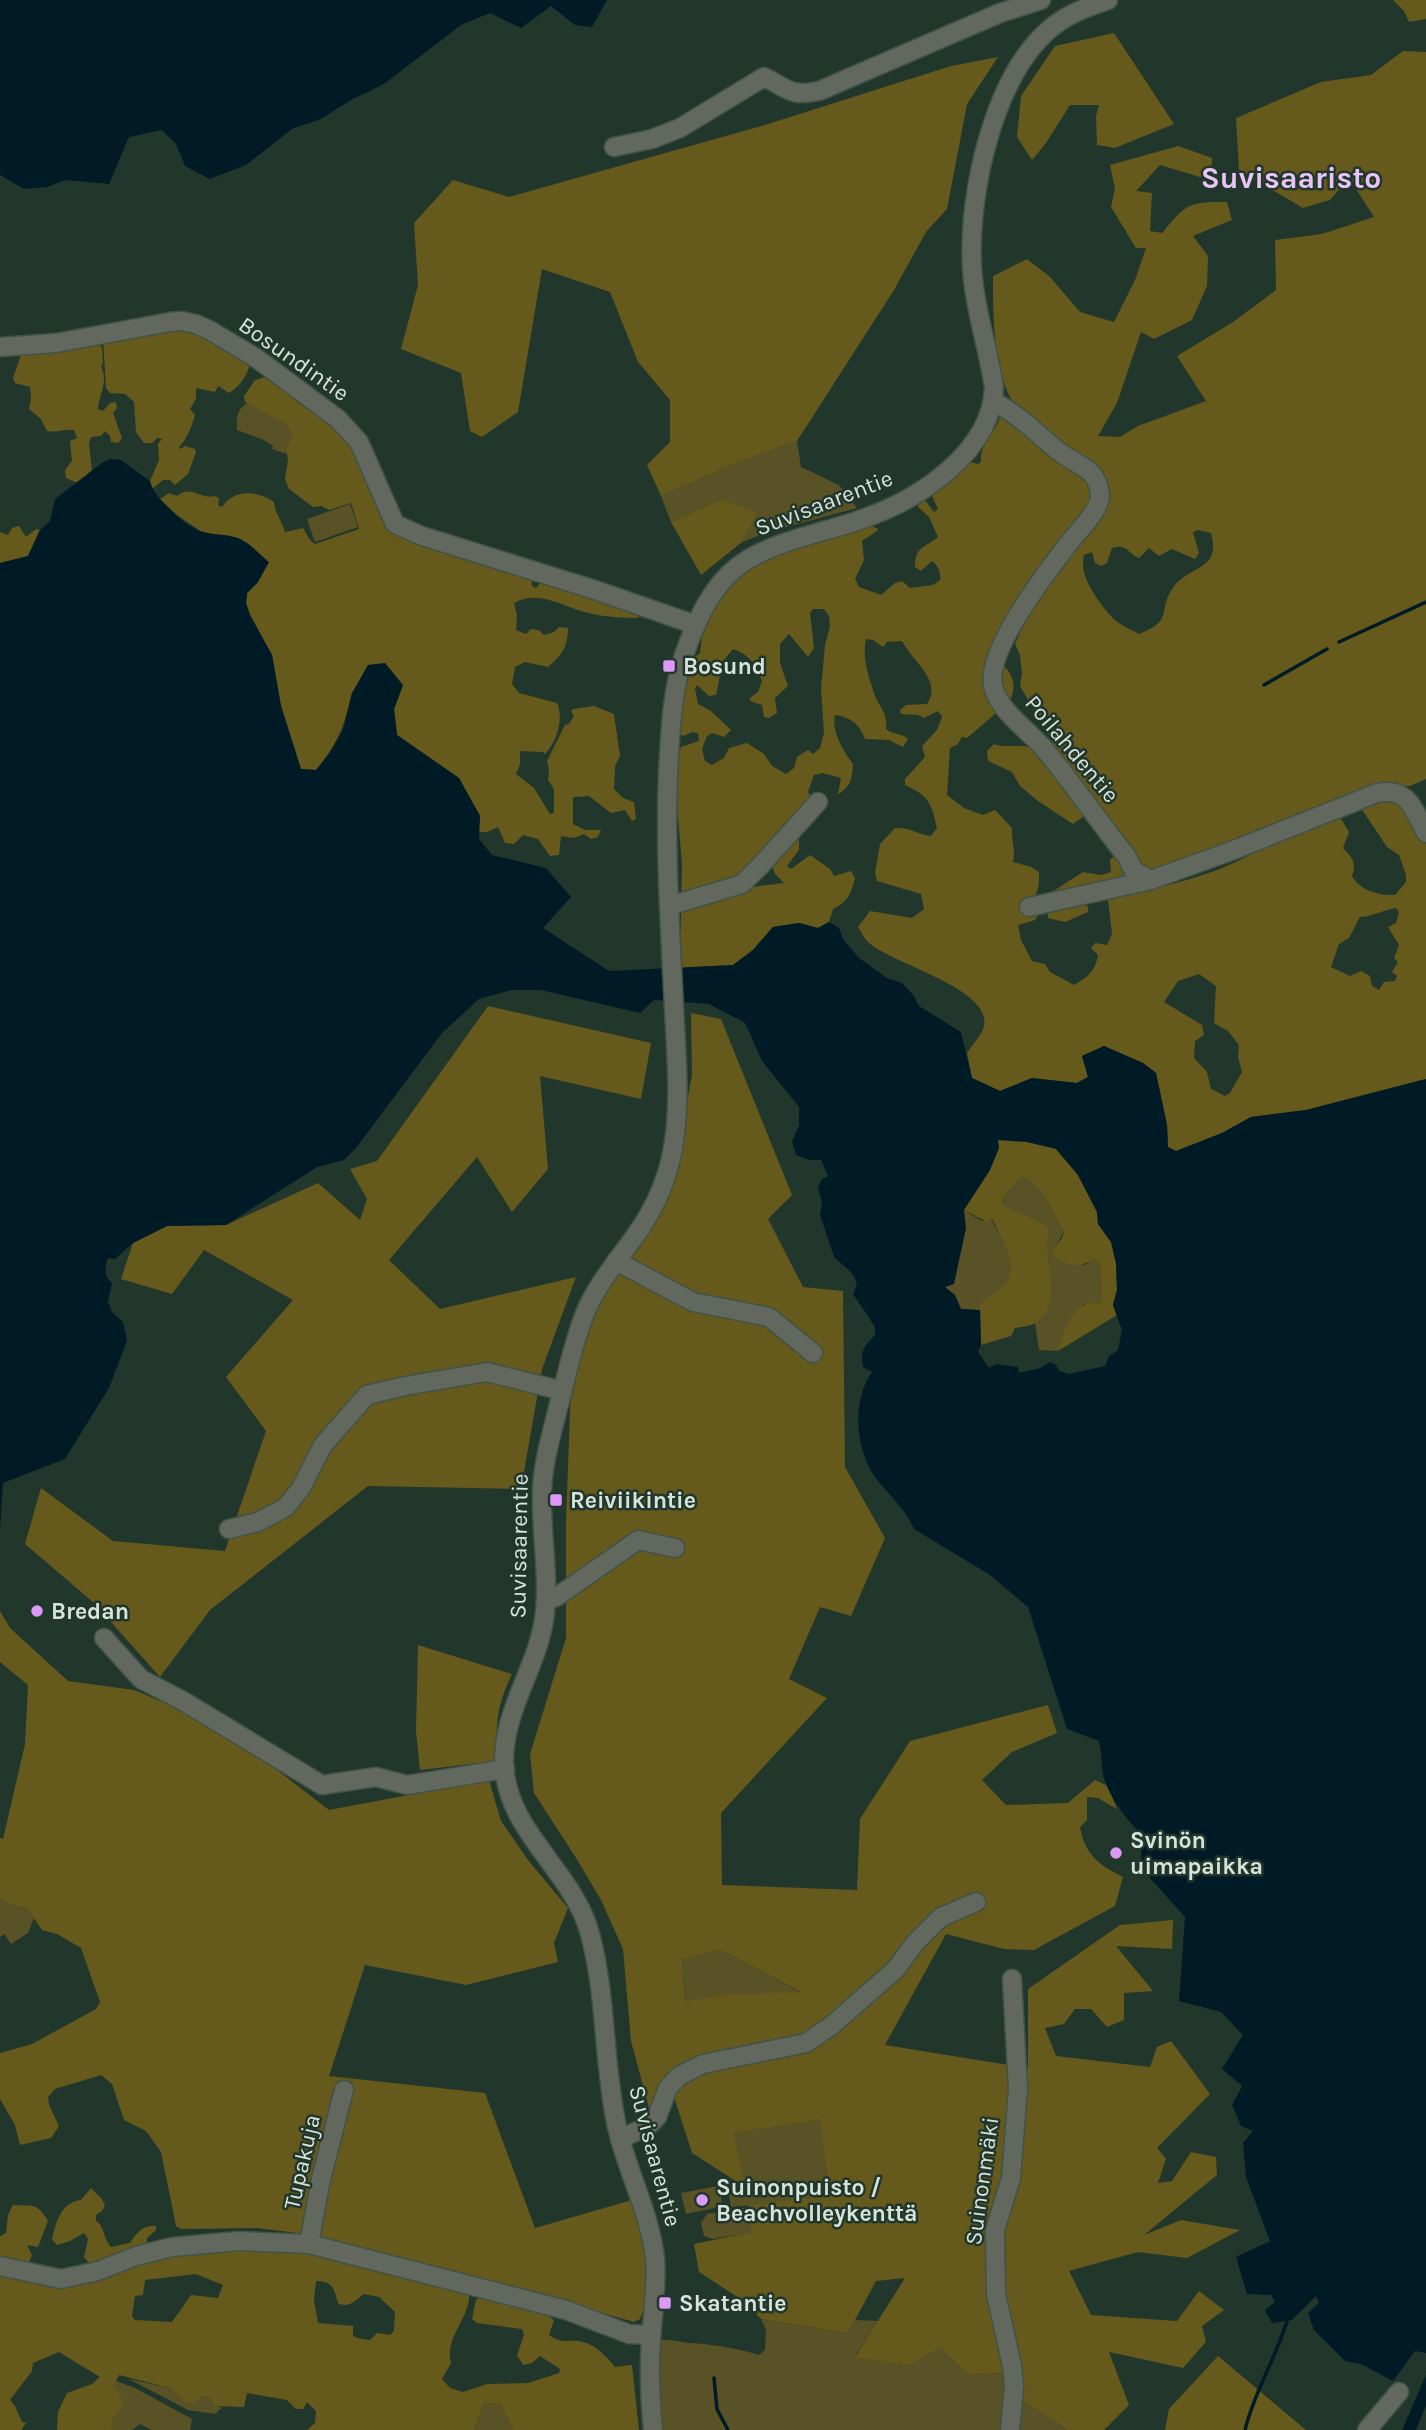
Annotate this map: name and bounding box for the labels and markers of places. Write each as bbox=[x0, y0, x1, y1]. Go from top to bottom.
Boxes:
place label: Bosund bbox=[683, 653, 766, 680]
marker: Bosund bbox=[661, 658, 677, 674]
place label: Reiviikintie bbox=[570, 1487, 696, 1514]
marker: Reiviikintie bbox=[548, 1492, 564, 1508]
place label: Bredan bbox=[51, 1598, 129, 1625]
marker: Bredan bbox=[29, 1603, 45, 1619]
place label: Svinön uimapaikka bbox=[1130, 1827, 1263, 1880]
marker: Svinön uimapaikka bbox=[1108, 1845, 1124, 1861]
place label: Suinonpuisto / Beachvolleykenttä bbox=[716, 2174, 918, 2227]
marker: Suinonpuisto / Beachvolleykenttä bbox=[694, 2192, 710, 2208]
place label: Skatantie bbox=[679, 2290, 786, 2317]
marker: Skatantie bbox=[657, 2295, 673, 2311]

